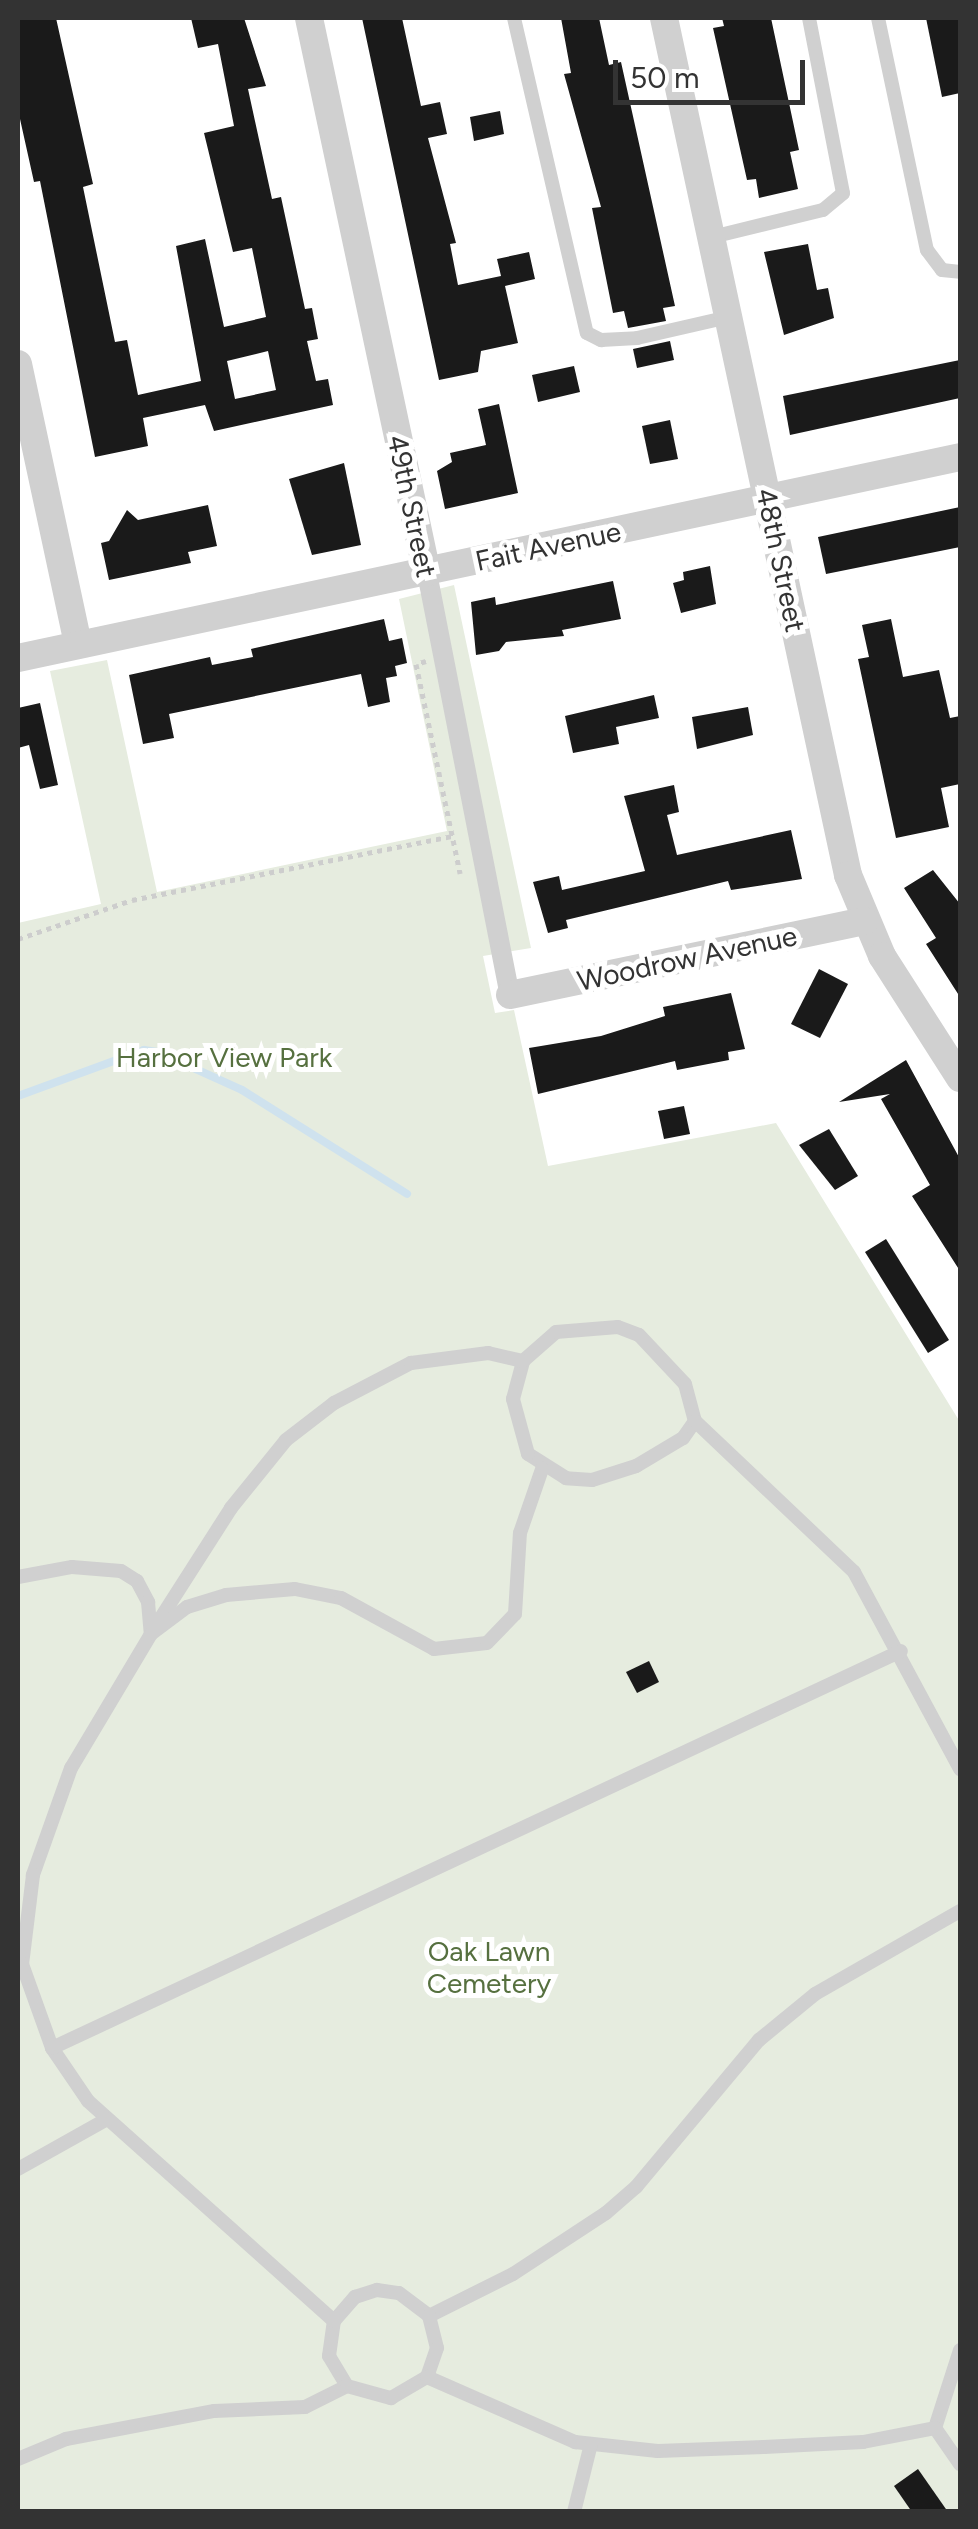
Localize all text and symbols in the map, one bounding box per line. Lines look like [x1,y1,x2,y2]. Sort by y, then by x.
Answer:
scale bar [618,40,810,102]
text: 50 m [630,59,699,96]
street label: 49th Street [381,432,443,580]
street label: 48th Street [749,485,813,635]
street label: Fait Avenue [472,514,624,578]
street label: Woodrow Avenue [574,918,800,998]
park label: Harbor View Park [116,1040,332,1074]
park label: Oak Lawn Cemetery [427,1934,551,2000]

